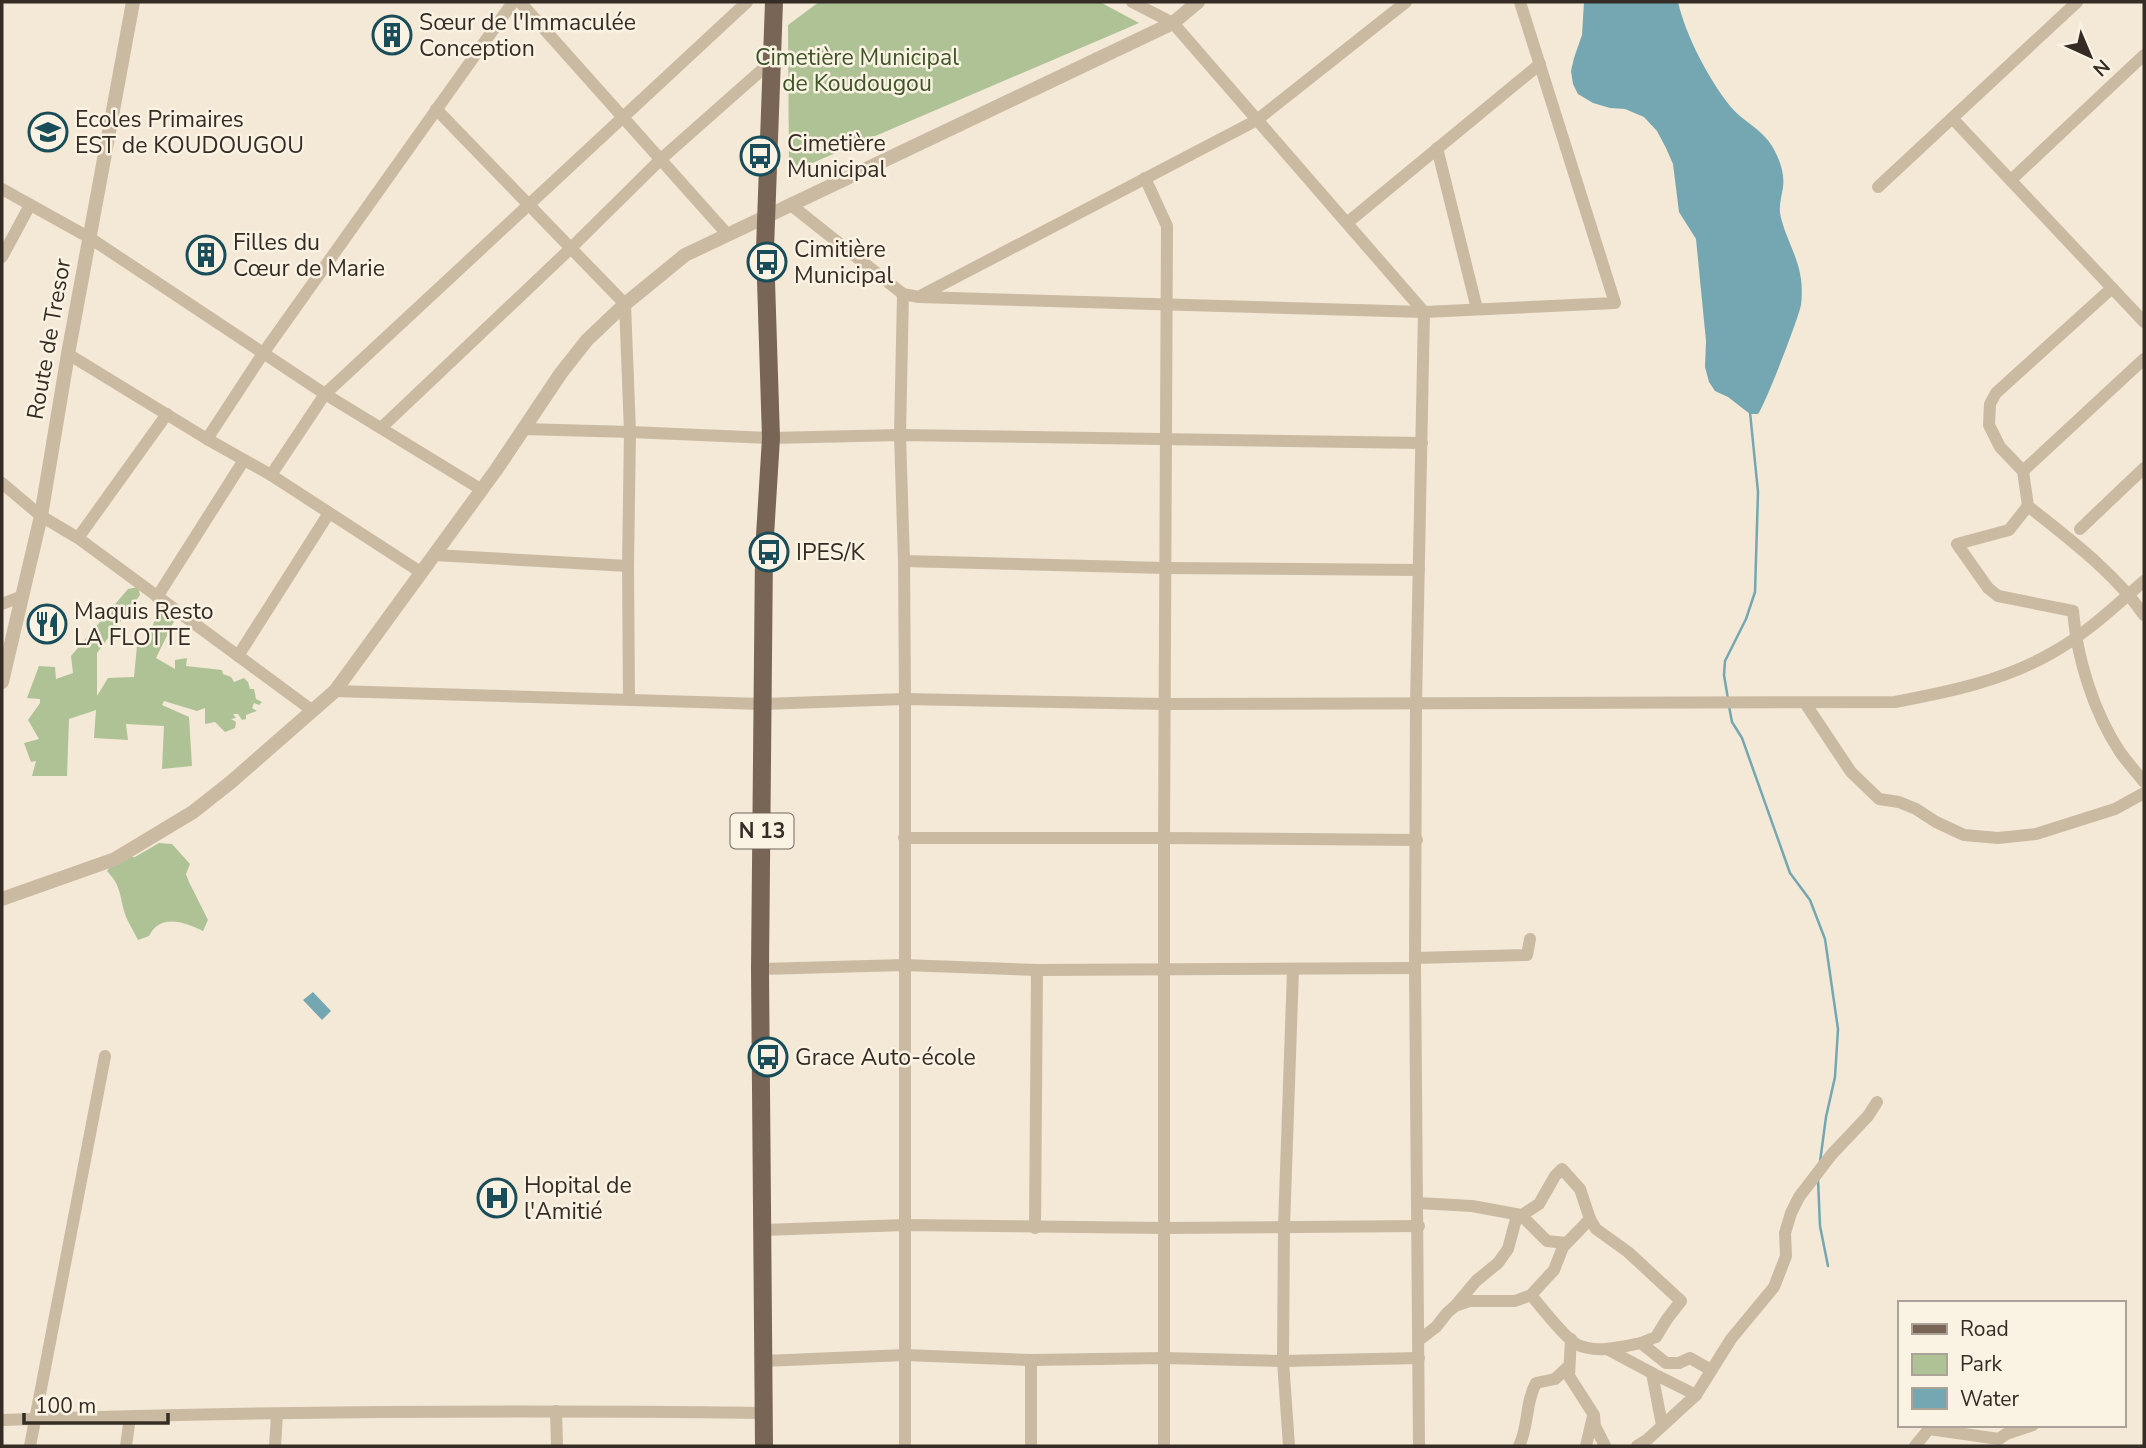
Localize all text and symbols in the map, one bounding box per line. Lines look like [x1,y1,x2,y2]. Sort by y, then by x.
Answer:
place label: Sœur de l'Immaculée Conception [419,7,636,64]
building icon: Sœur de l'Immaculée Conception [371,14,413,56]
north arrow [2055,21,2125,91]
park label: Cimetière Municipal de Koudougou [755,42,959,99]
text: N [2087,53,2115,82]
place label: Ecoles Primaires EST de KOUDOUGOU [75,104,304,161]
school or university icon: Ecoles Primaires EST de KOUDOUGOU [27,111,69,153]
place label: Cimetière Municipal [787,128,887,185]
bus stop icon: Cimetière Municipal [739,135,781,177]
place label: Filles du Cœur de Marie [233,227,385,284]
building icon: Filles du Cœur de Marie [185,234,227,276]
place label: Cimitière Municipal [794,234,894,291]
bus stop icon: Cimitière Municipal [746,241,788,283]
street label: Route de Tresor [20,255,79,422]
bus stop icon: IPES/K [748,531,790,573]
place label: IPES/K [796,537,865,568]
place label: Maquis Resto LA FLOTTE [74,596,214,653]
restaurant icon: Maquis Resto LA FLOTTE [26,603,68,645]
road number: N 13 [730,814,794,848]
bus stop icon: Grace Auto-école [747,1036,789,1078]
place label: Grace Auto-école [795,1042,976,1073]
place label: Hopital de l'Amitié [524,1170,632,1227]
hospital icon: Hopital de l'Amitié [476,1177,518,1219]
legend [1898,1301,2125,1427]
text: Road [1960,1315,2009,1343]
text: Park [1960,1350,2002,1378]
scale bar [24,1382,168,1426]
text: Water [1960,1385,2019,1413]
text: 100 m [35,1392,96,1420]

